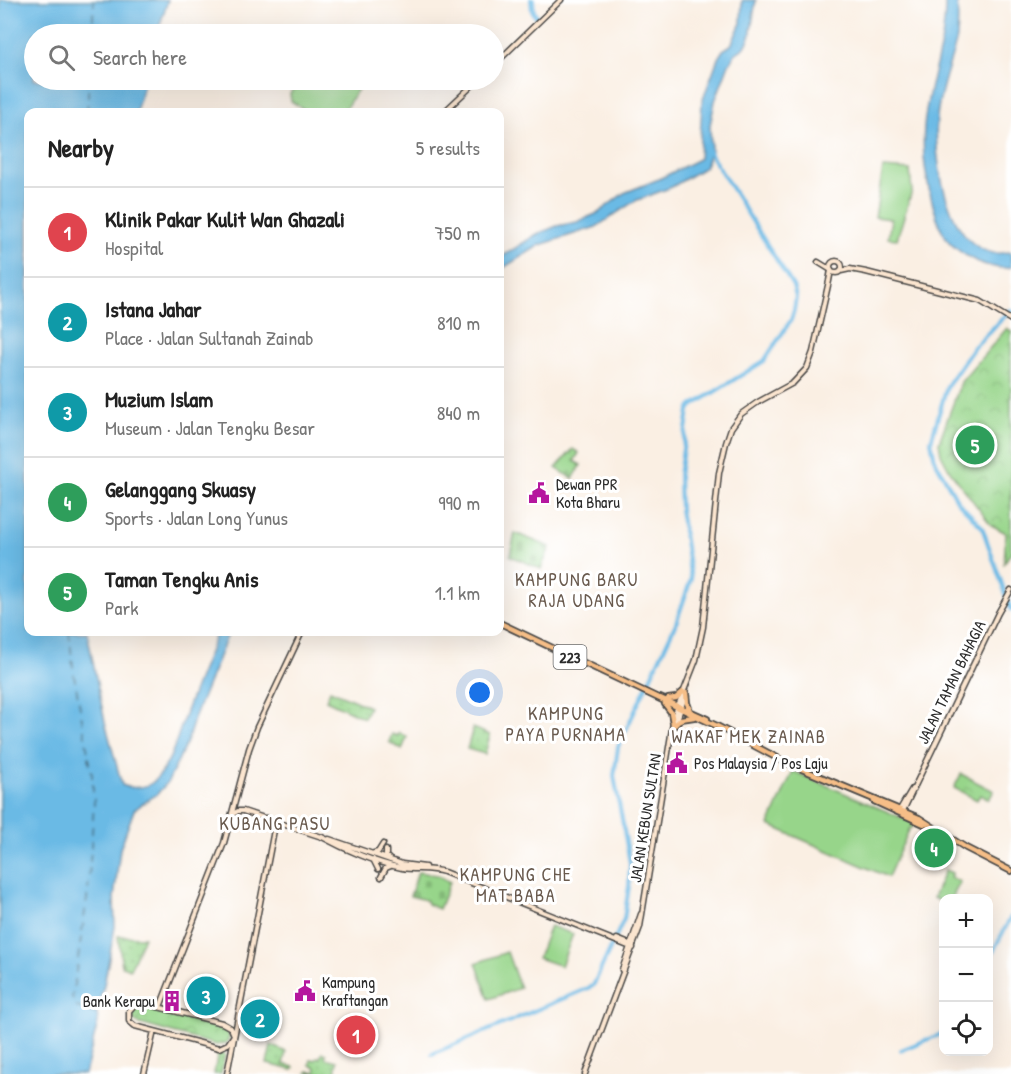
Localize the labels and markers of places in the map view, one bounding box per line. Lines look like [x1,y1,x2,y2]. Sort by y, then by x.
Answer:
pin: 5 [956,422,994,468]
place label: Dewan PPR Kota Bharu [556,473,621,513]
public building icon: Dewan PPR Kota Bharu [527,481,551,505]
public building icon: Pos Malaysia / Pos Laju [665,751,689,775]
place label: Pos Malaysia / Pos Laju [694,752,828,774]
pin: 4 [914,826,954,870]
place label: Kampung Kraftangan [322,971,388,1011]
pin: 3 [186,974,226,1018]
public building icon: Kampung Kraftangan [293,979,317,1003]
building icon: Bank Kerapu [160,989,184,1013]
place label: Bank Kerapu [83,990,156,1012]
pin: 2 [240,996,280,1042]
pin: 1 [336,1012,376,1058]

